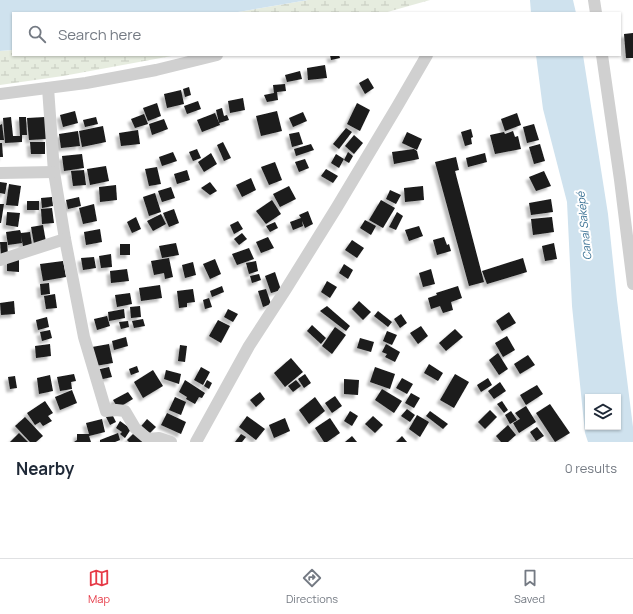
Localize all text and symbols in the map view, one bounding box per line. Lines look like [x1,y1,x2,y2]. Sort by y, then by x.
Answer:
search box [12,12,621,56]
icon: search [26,23,48,45]
text: Search here [58,24,141,45]
water label: Canal Saképé [572,191,595,261]
map controls [585,394,621,430]
button: layers [585,394,621,430]
text: Nearby [16,457,74,480]
text: 0 results [565,459,617,477]
tab: Map [88,567,110,606]
tab: Directions [286,567,338,606]
tab: Saved [514,567,545,606]

